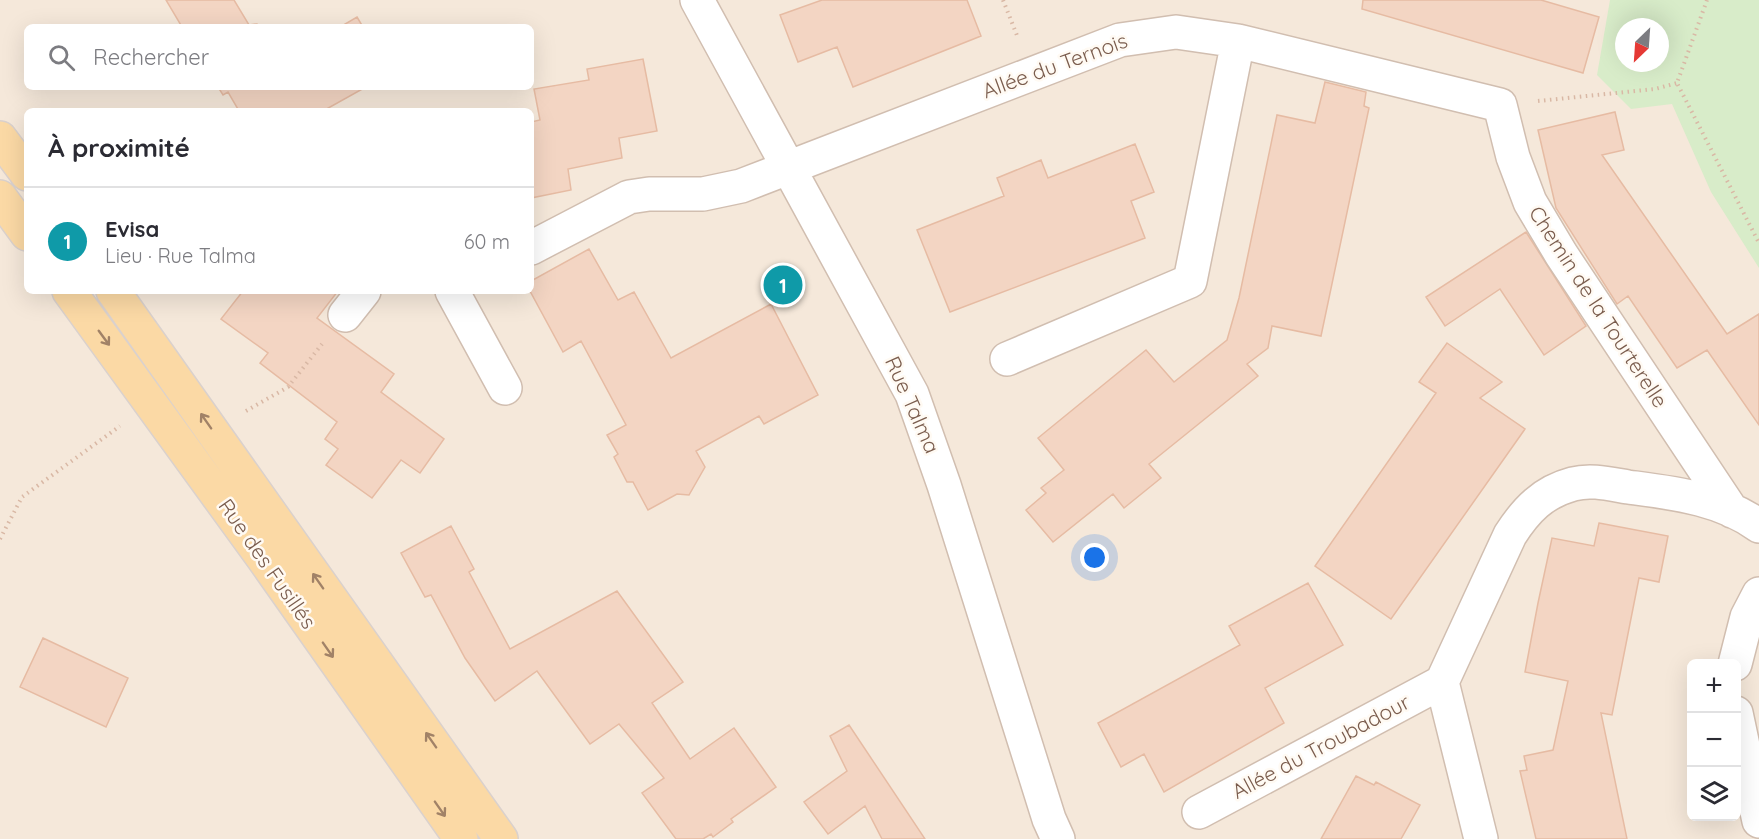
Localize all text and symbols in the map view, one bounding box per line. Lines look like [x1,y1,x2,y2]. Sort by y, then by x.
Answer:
north arrow [1615,18,1669,72]
search box [24,24,534,90]
street label: Allée du Ternois [979,27,1131,103]
icon: search [45,41,78,74]
text: Rechercher [93,43,209,71]
text: À proximité [48,131,190,164]
street label: Chemin de la Tourterelle [1524,201,1674,412]
text: Evisa [105,215,159,243]
text: 1 [64,229,71,254]
text: 60 m [464,229,510,254]
text: Lieu · Rue Talma [105,243,256,268]
pin: 1 [764,262,802,308]
one-way arrow [97,330,110,346]
street label: Rue Talma [880,352,946,457]
one-way arrow [200,414,213,430]
street label: Rue des Fusillés [213,493,322,633]
your location [1080,543,1109,572]
one-way arrow [312,573,324,590]
one-way arrow [322,641,334,658]
map controls [1687,659,1741,821]
button: + [1687,659,1741,713]
street label: Allée du Troubadour [1227,688,1414,804]
button: − [1687,713,1741,767]
one-way arrow [425,732,437,749]
button: layers [1687,767,1741,821]
one-way arrow [434,801,446,817]

